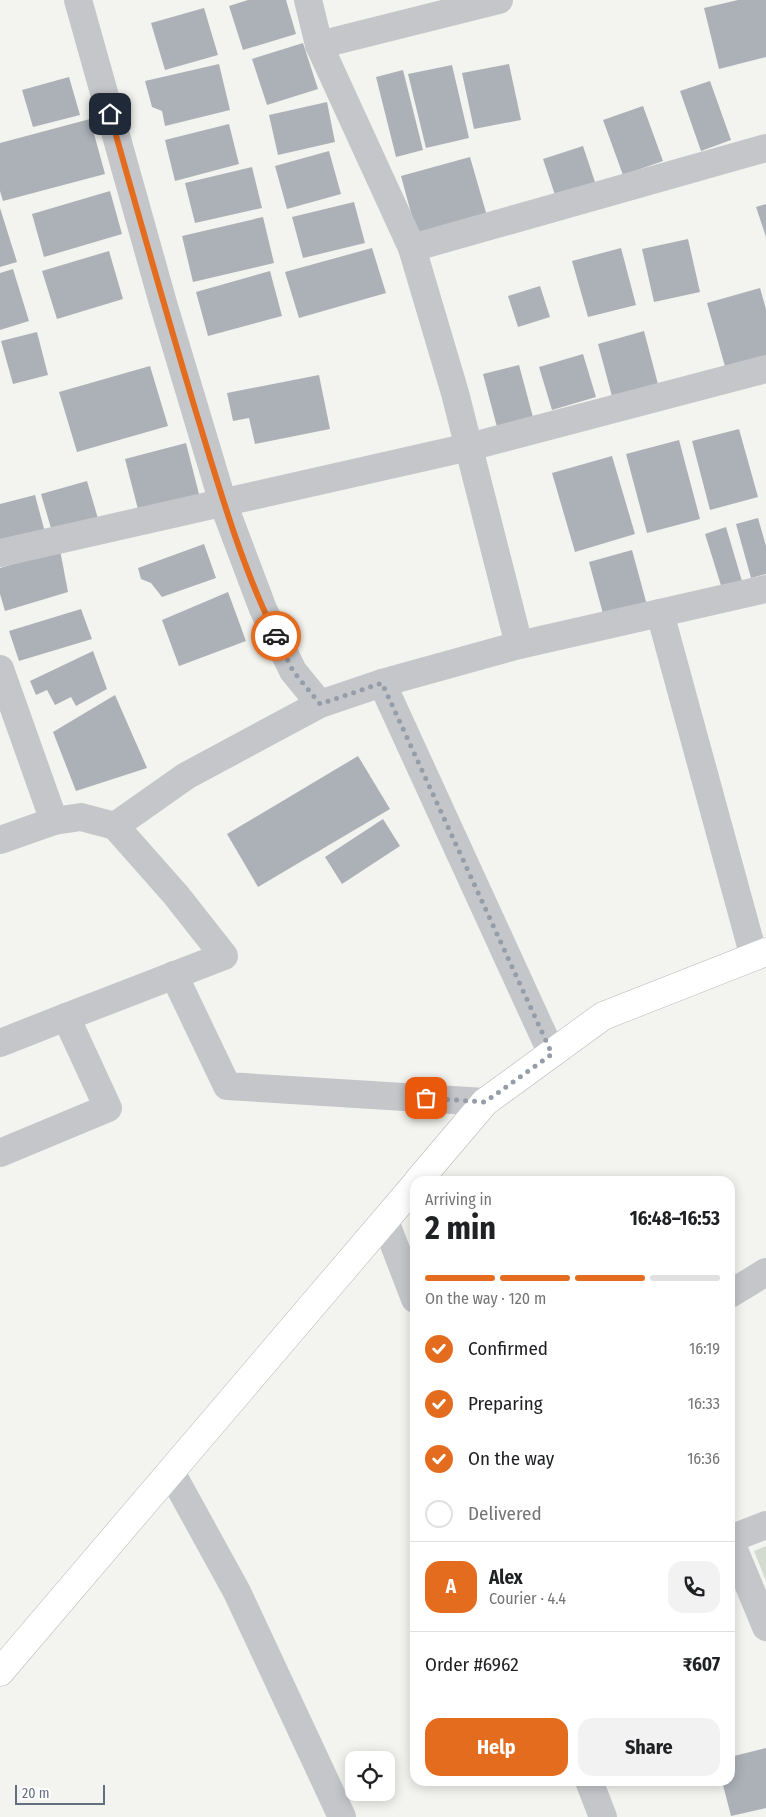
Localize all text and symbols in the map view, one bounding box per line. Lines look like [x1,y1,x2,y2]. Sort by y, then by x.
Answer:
pin [89,93,131,135]
icon: home [96,100,124,128]
courier [251,611,301,661]
icon: car [262,622,290,650]
pin [405,1077,447,1119]
icon: bag [412,1084,440,1112]
text: Arriving in [425,1190,492,1209]
text: 16:48–16:53 [630,1207,720,1230]
text: 2 min [425,1209,496,1247]
text: On the way · 120 m [425,1289,546,1308]
icon: check [425,1335,453,1363]
text: Confirmed [468,1337,548,1360]
text: 16:19 [689,1339,720,1358]
icon: check [425,1390,453,1418]
text: Preparing [468,1392,543,1415]
text: 16:33 [688,1394,720,1413]
icon: check [425,1445,453,1473]
text: On the way [468,1447,554,1470]
text: 16:36 [687,1449,720,1468]
text: Delivered [468,1502,542,1525]
button: phone [668,1561,720,1613]
text: Alex [489,1566,523,1589]
text: A [446,1575,456,1598]
text: Courier · 4.4 [489,1589,566,1608]
text: Order #6962 [425,1653,519,1676]
text: ₹607 [683,1653,720,1676]
button: Help [425,1718,568,1776]
button: Share [578,1718,720,1776]
map controls [345,1751,395,1801]
button: locate [345,1751,395,1801]
scale bar [15,1782,105,1805]
text: 20 m [22,1785,50,1802]

